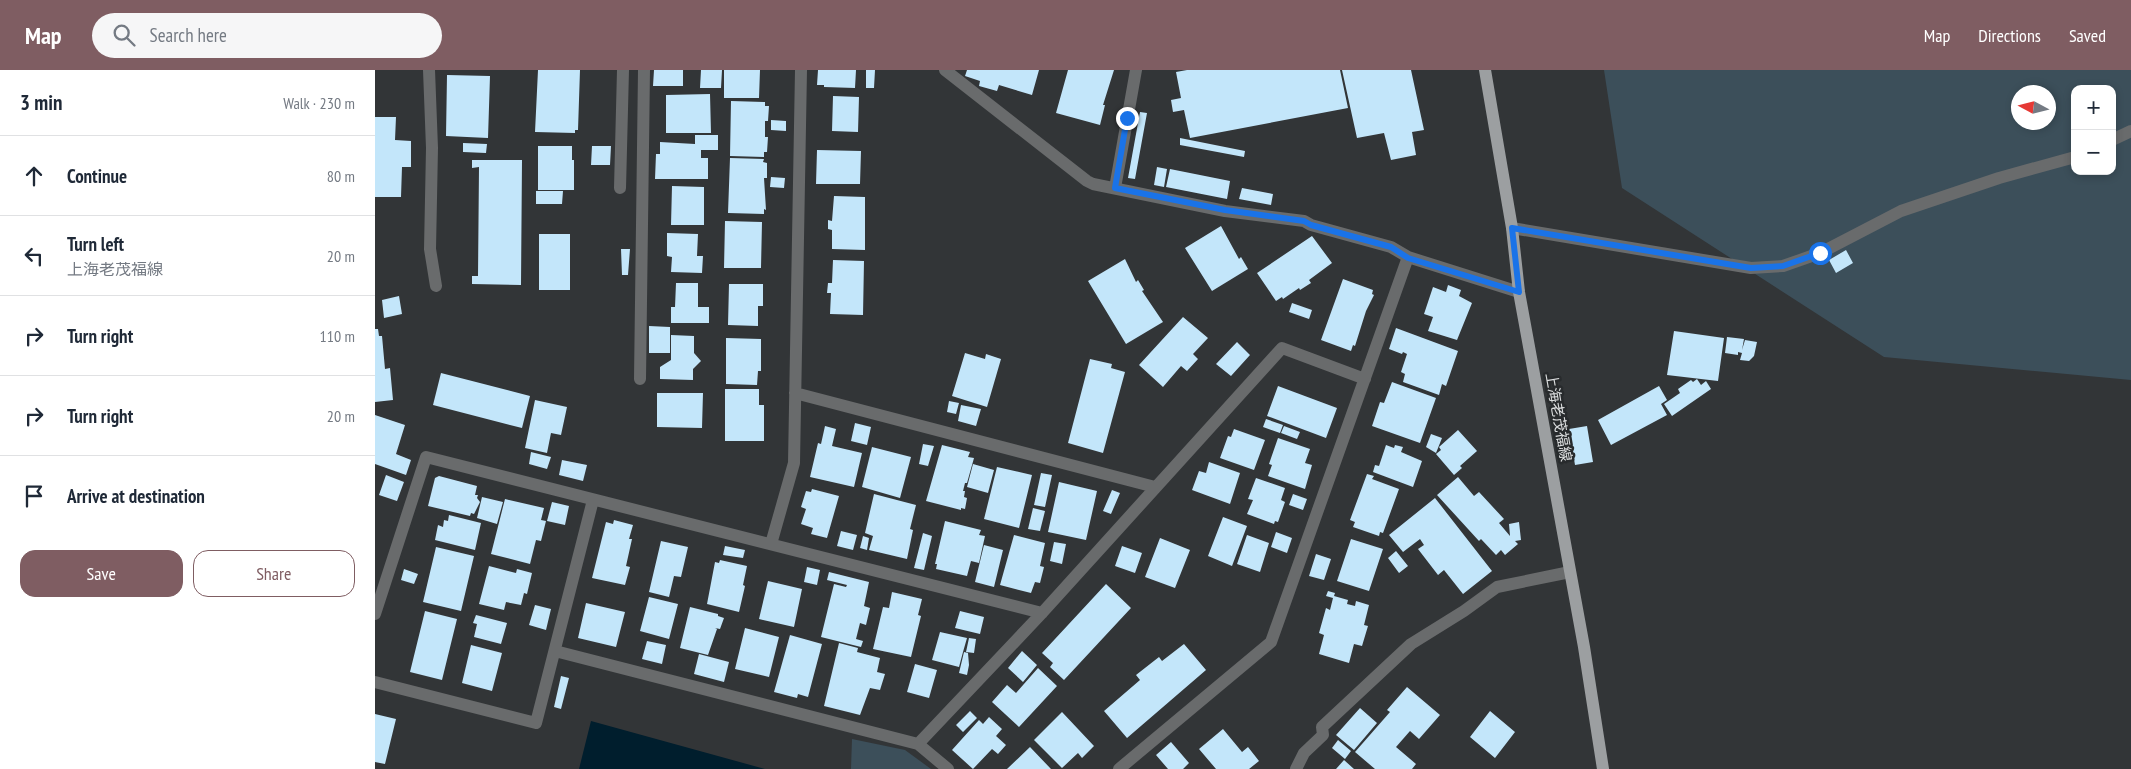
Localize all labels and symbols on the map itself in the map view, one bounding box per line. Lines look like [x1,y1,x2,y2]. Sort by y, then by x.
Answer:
north arrow [2011,85,2056,130]
route end [1116,107,1139,130]
route start [1809,242,1832,265]
street label: 上海老茂福線 [1542,371,1576,463]

